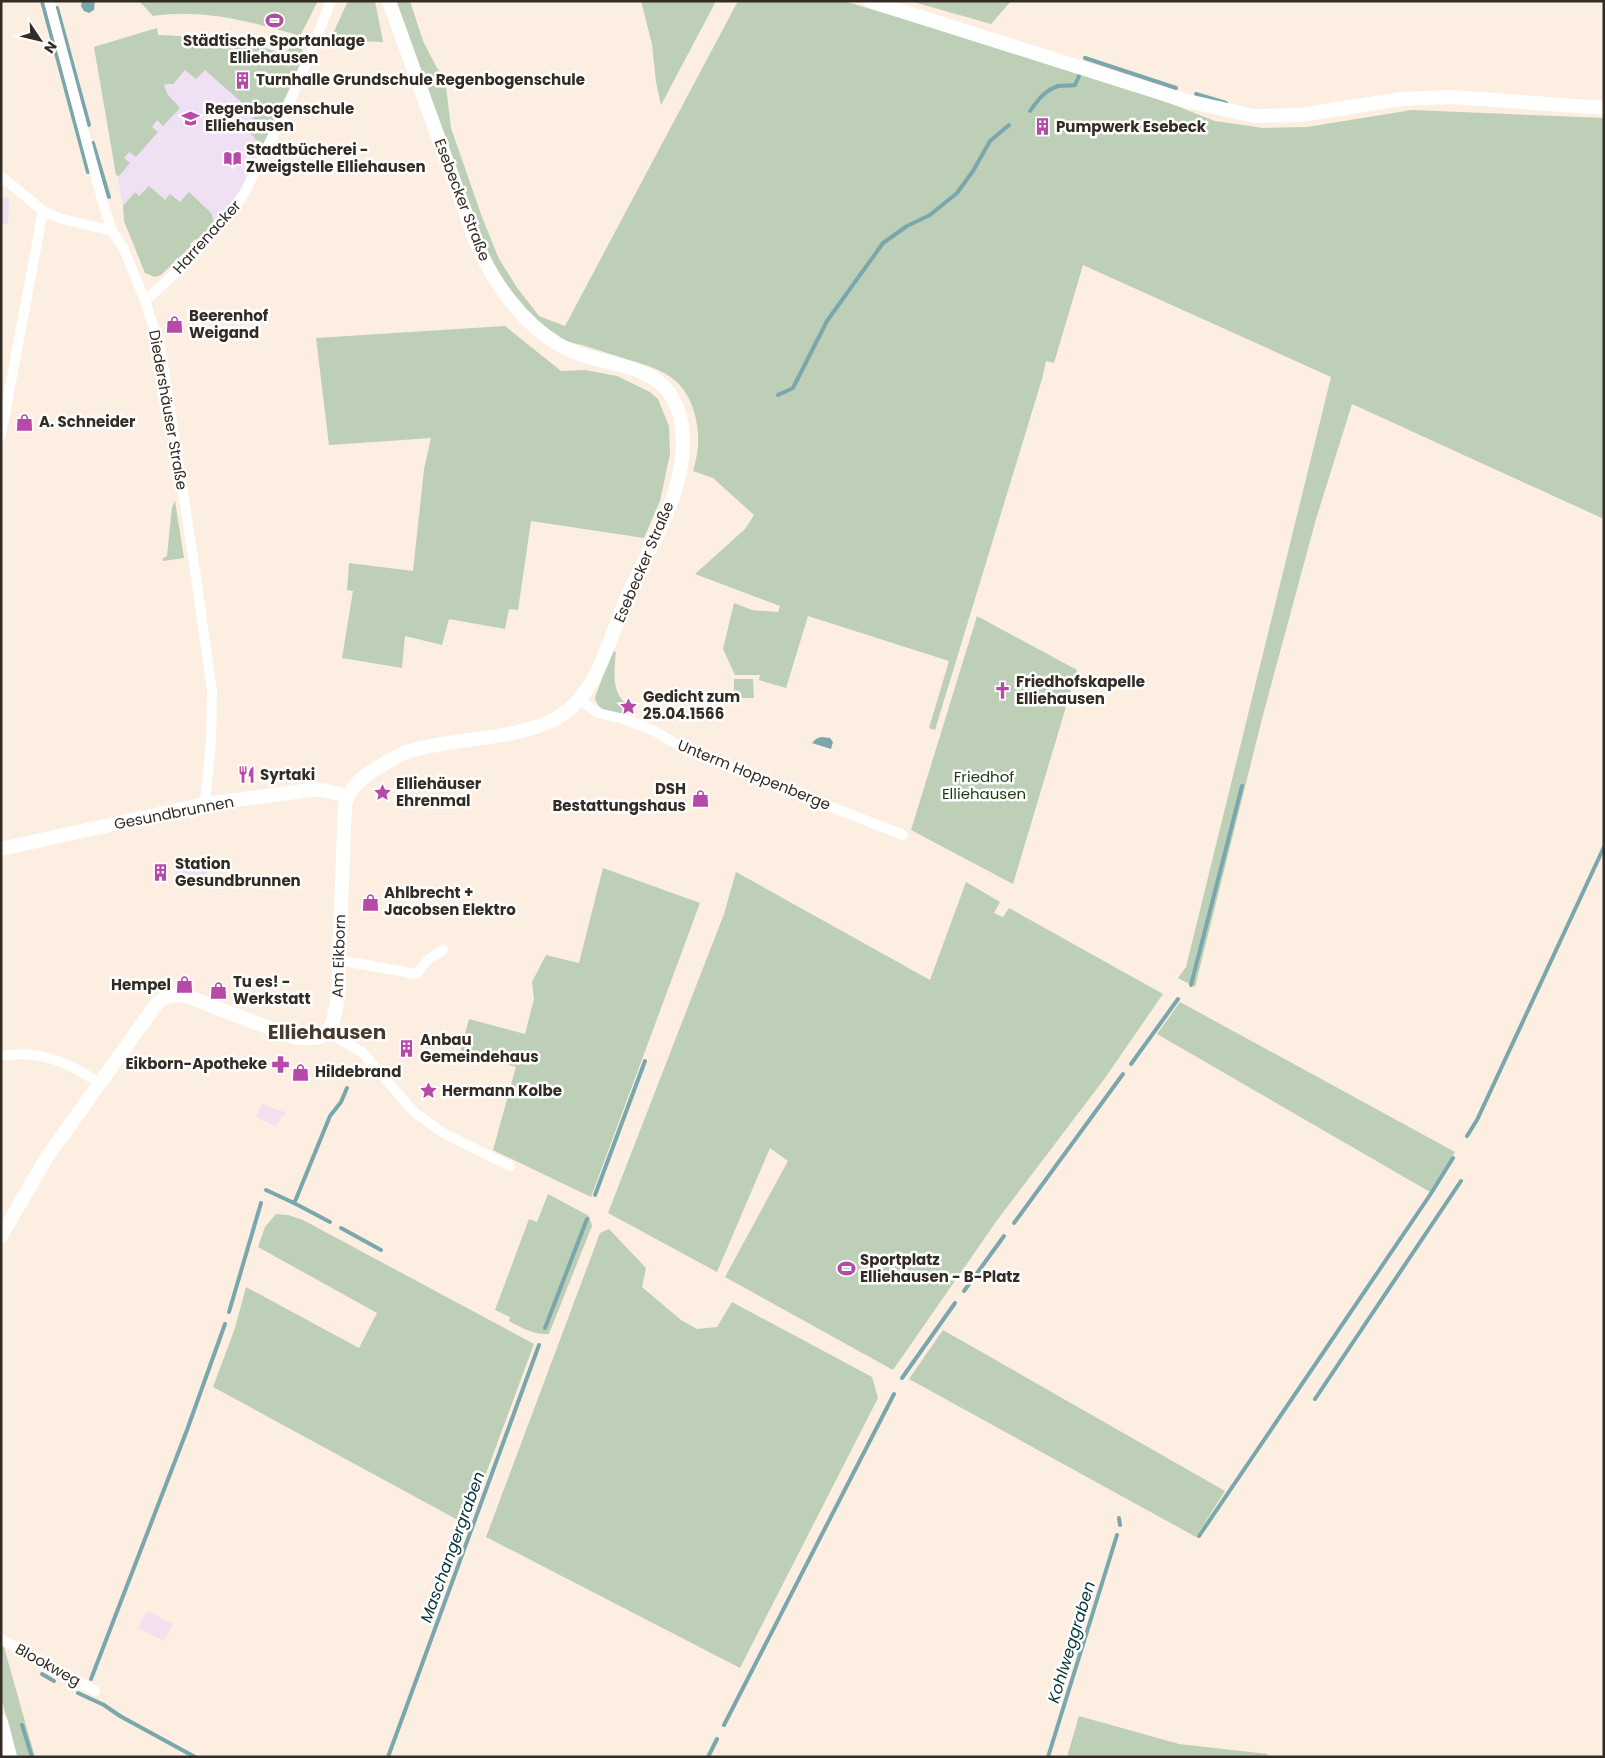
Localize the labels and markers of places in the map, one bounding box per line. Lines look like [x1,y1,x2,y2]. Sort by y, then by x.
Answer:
sports icon: Städtische Sportanlage Elliehausen [264,10,284,30]
place label: Städtische Sportanlage Elliehausen [183,30,365,68]
place label: Turnhalle Grundschule Regenbogenschule [256,69,585,90]
building icon: Turnhalle Grundschule Regenbogenschule [232,70,252,90]
place label: Regenbogenschule Elliehausen [205,98,354,136]
school or university icon: Regenbogenschule Elliehausen [181,108,201,128]
place label: Pumpwerk Esebeck [1056,116,1207,137]
building icon: Pumpwerk Esebeck [1032,117,1052,137]
place label: Stadtbücherei - Zweigstelle Elliehausen [246,139,426,177]
library icon: Stadtbücherei - Zweigstelle Elliehausen [222,149,242,169]
place label: Beerenhof Weigand [189,305,269,343]
shop icon: Beerenhof Weigand [165,315,185,335]
place label: A. Schneider [39,411,136,432]
shop icon: A. Schneider [15,412,35,432]
place label: Friedhofskapelle Elliehausen [1016,671,1145,709]
church icon: Friedhofskapelle Elliehausen [992,681,1012,701]
place label: Gedicht zum 25.04.1566 [643,686,740,724]
place icon: Gedicht zum 25.04.1566 [619,696,639,716]
place label: Syrtaki [260,764,315,785]
restaurant icon: Syrtaki [236,765,256,785]
place label: Elliehäuser Ehrenmal [396,773,482,811]
place label: DSH Bestattungshaus [552,778,686,816]
place icon: Elliehäuser Ehrenmal [372,783,392,803]
shop icon: DSH Bestattungshaus [690,788,710,808]
place label: Station Gesundbrunnen [175,853,301,891]
building icon: Station Gesundbrunnen [151,863,171,883]
place label: Ahlbrecht + Jacobsen Elektro [384,882,516,920]
shop icon: Ahlbrecht + Jacobsen Elektro [360,892,380,912]
place label: Tu es! - Werkstatt [233,971,311,1009]
place label: Hempel [111,974,171,995]
shop icon: Hempel [175,975,195,995]
shop icon: Tu es! - Werkstatt [209,981,229,1001]
place label: Anbau Gemeindehaus [420,1029,539,1067]
building icon: Anbau Gemeindehaus [396,1039,416,1059]
place label: Eikborn-Apotheke [125,1053,267,1074]
pharmacy icon: Eikborn-Apotheke [271,1054,291,1074]
place label: Hildebrand [315,1061,401,1082]
shop icon: Hildebrand [291,1062,311,1082]
place label: Hermann Kolbe [442,1080,562,1101]
place icon: Hermann Kolbe [418,1081,438,1101]
place label: Sportplatz Elliehausen - B-Platz [860,1249,1020,1287]
sports icon: Sportplatz Elliehausen - B-Platz [836,1259,856,1279]

